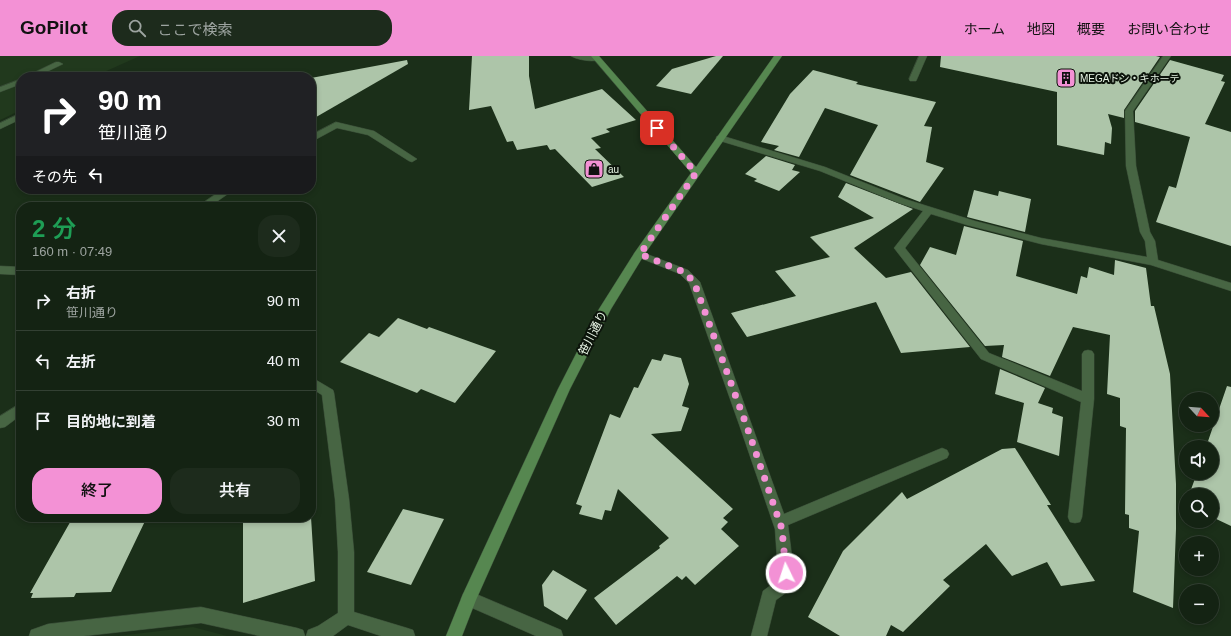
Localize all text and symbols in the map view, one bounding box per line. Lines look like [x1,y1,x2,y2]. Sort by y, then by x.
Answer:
search box [112,10,392,46]
text: GoPilot [20,17,88,38]
icon: search [126,17,148,39]
text: ここで検索 [158,21,233,38]
text: ホーム [963,21,1005,37]
text: 地図 [1027,21,1055,37]
text: 概要 [1077,21,1105,37]
text: お問い合わせ [1127,21,1211,37]
building icon: MEGAドン・キホーテ [1055,67,1077,89]
place label: MEGAドン・キホーテ [1080,73,1179,84]
text: 90 m [98,85,162,116]
icon: right [32,88,84,140]
pin [640,111,674,145]
icon: arrive [646,117,668,139]
text: 笹川通り [98,123,170,143]
shop icon: au [583,158,605,180]
icon: left [85,164,107,186]
place label: au [608,164,619,175]
text: その先 [32,168,77,185]
text: 2 分 [32,215,76,242]
button: close [258,215,300,257]
text: 160 m · 07:49 [32,244,112,259]
text: 右折 [66,284,96,301]
icon: right [32,290,54,312]
text: 90 m [267,292,300,309]
text: 笹川通り [66,305,118,320]
street label: 笹川通り [576,308,610,358]
icon: left [32,350,54,372]
text: 40 m [267,352,300,369]
text: 左折 [66,353,96,370]
north arrow [1179,392,1219,432]
map controls [1179,392,1219,624]
icon: arrive [32,410,54,432]
text: 30 m [267,412,300,429]
text: 目的地に到着 [66,413,156,430]
button: sound [1179,440,1219,480]
button: 終了 [32,468,162,514]
button: 共有 [170,468,300,514]
button: search [1179,488,1219,528]
button: + [1179,536,1219,576]
position arrow [765,552,807,594]
button: − [1179,584,1219,624]

